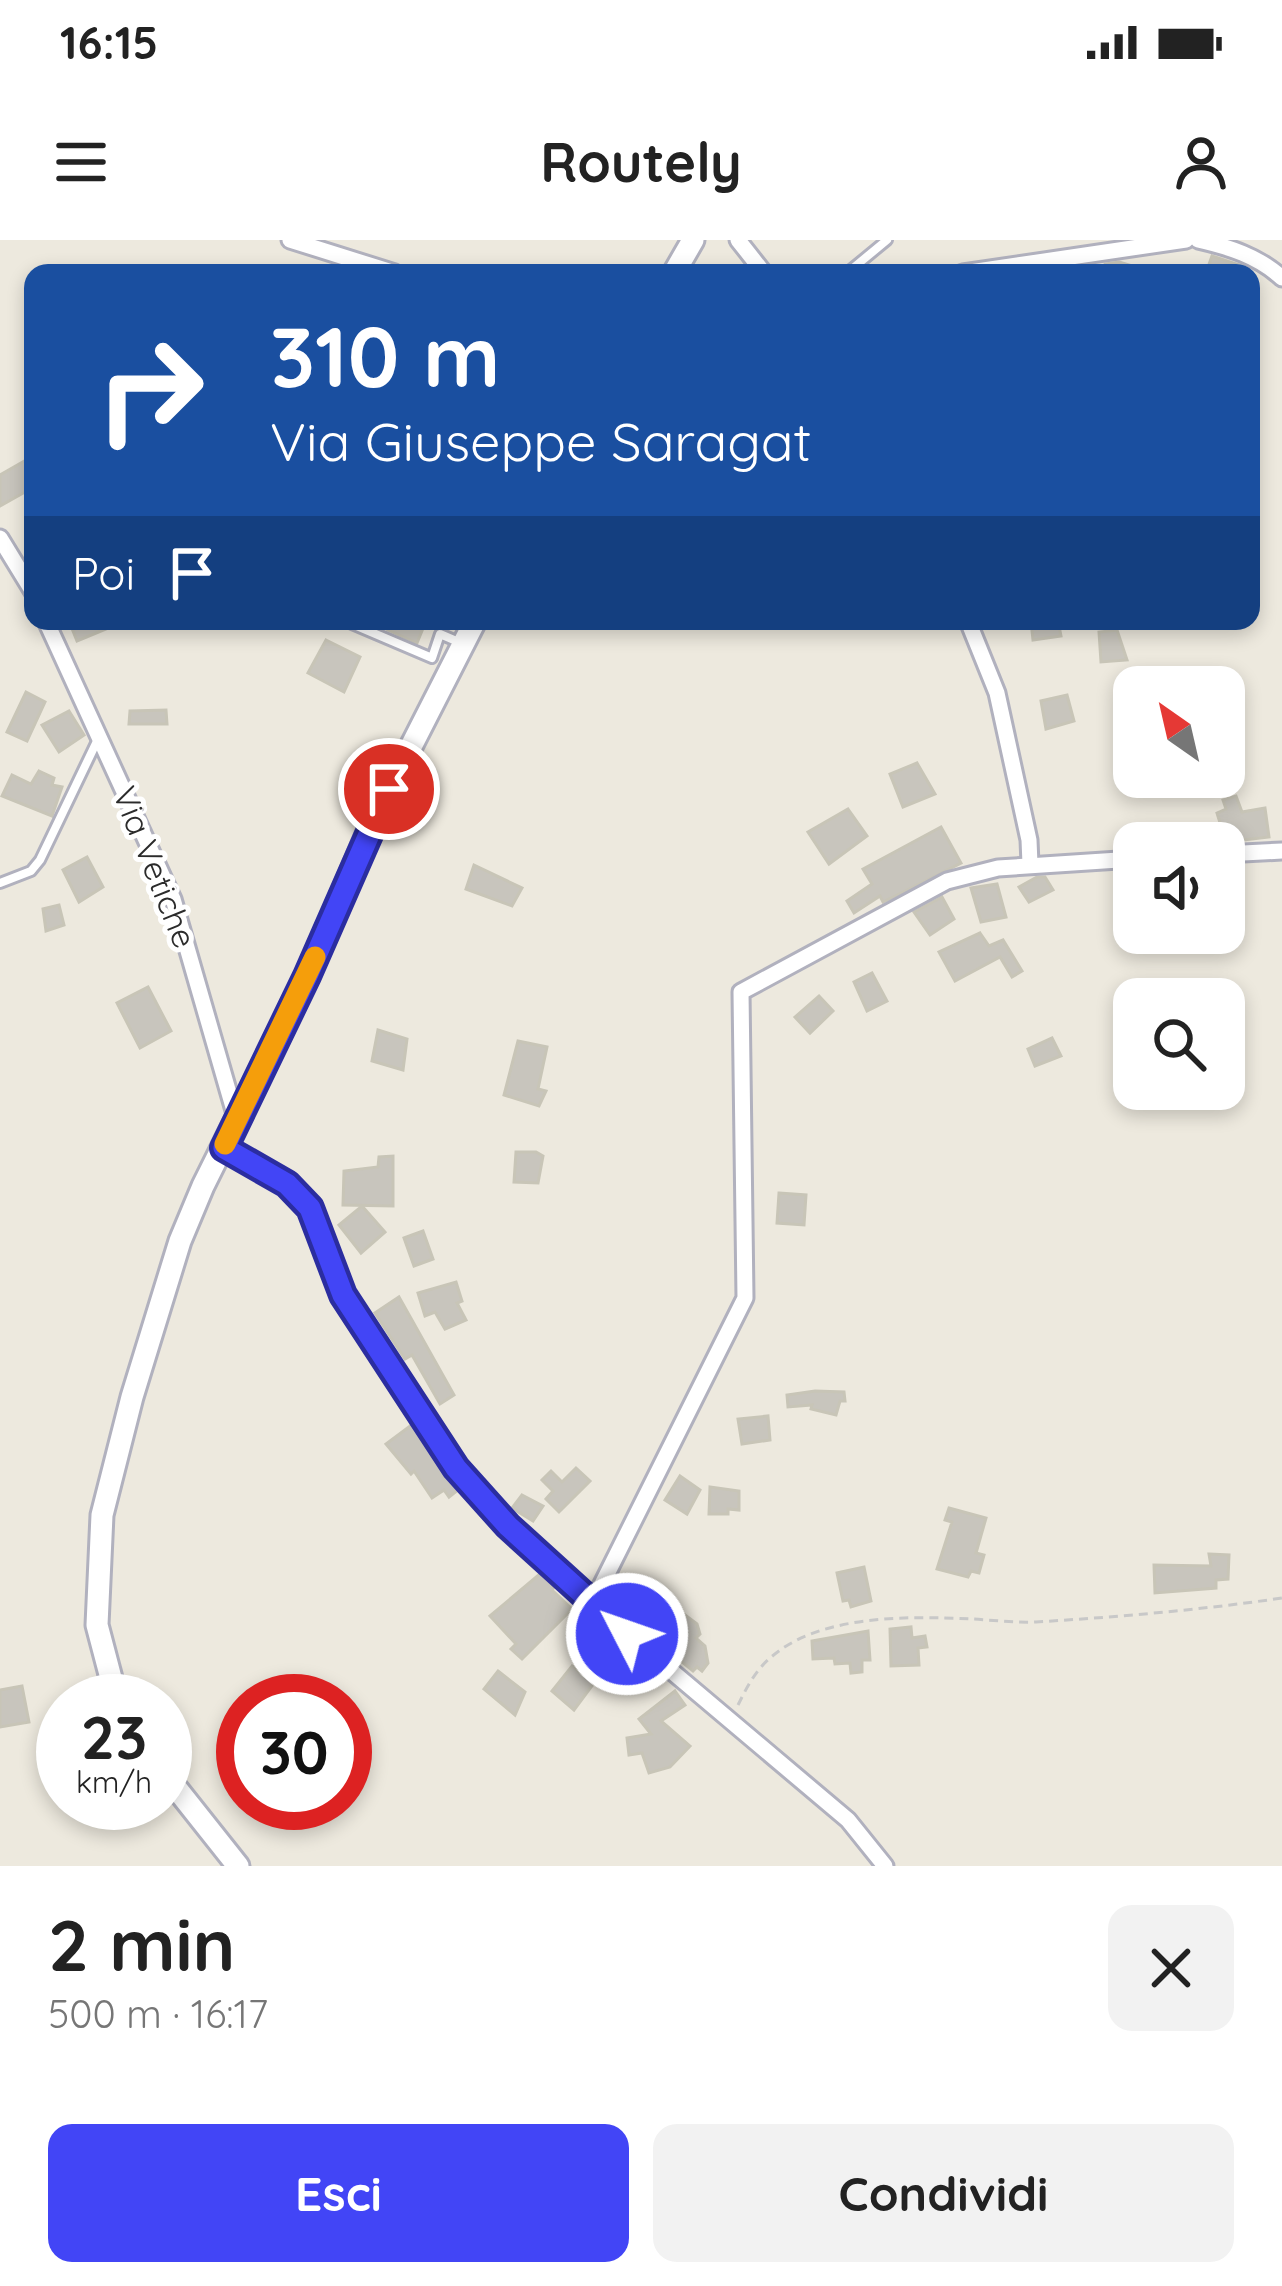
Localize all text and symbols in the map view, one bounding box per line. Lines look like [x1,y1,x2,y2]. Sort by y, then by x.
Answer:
text: 16:15 [60,14,158,70]
text: Routely [540,128,742,196]
icon: menu [48,129,114,195]
icon: person [1168,129,1234,195]
text: 310 m [270,303,500,408]
icon: right [72,312,228,468]
text: Via Giuseppe Saragat [270,407,812,475]
icon: arrive [159,540,225,606]
text: Poi [72,545,135,601]
north arrow [1113,666,1245,798]
map controls [1113,666,1245,1110]
pin [338,738,440,840]
icon: arrive [356,756,422,822]
street label: Via Vetiche [105,780,206,954]
button: sound [1113,822,1245,954]
button: search [1113,978,1245,1110]
position arrow [564,1571,690,1697]
speed limit sign: 30 [216,1674,372,1830]
text: 23 [81,1699,147,1774]
text: km/h [76,1763,152,1801]
text: 2 min [48,1899,235,1989]
button: close [1108,1905,1234,2031]
text: 500 m · 16:17 [48,1989,268,2038]
button: Esci [48,2124,629,2262]
button: Condividi [653,2124,1234,2262]

